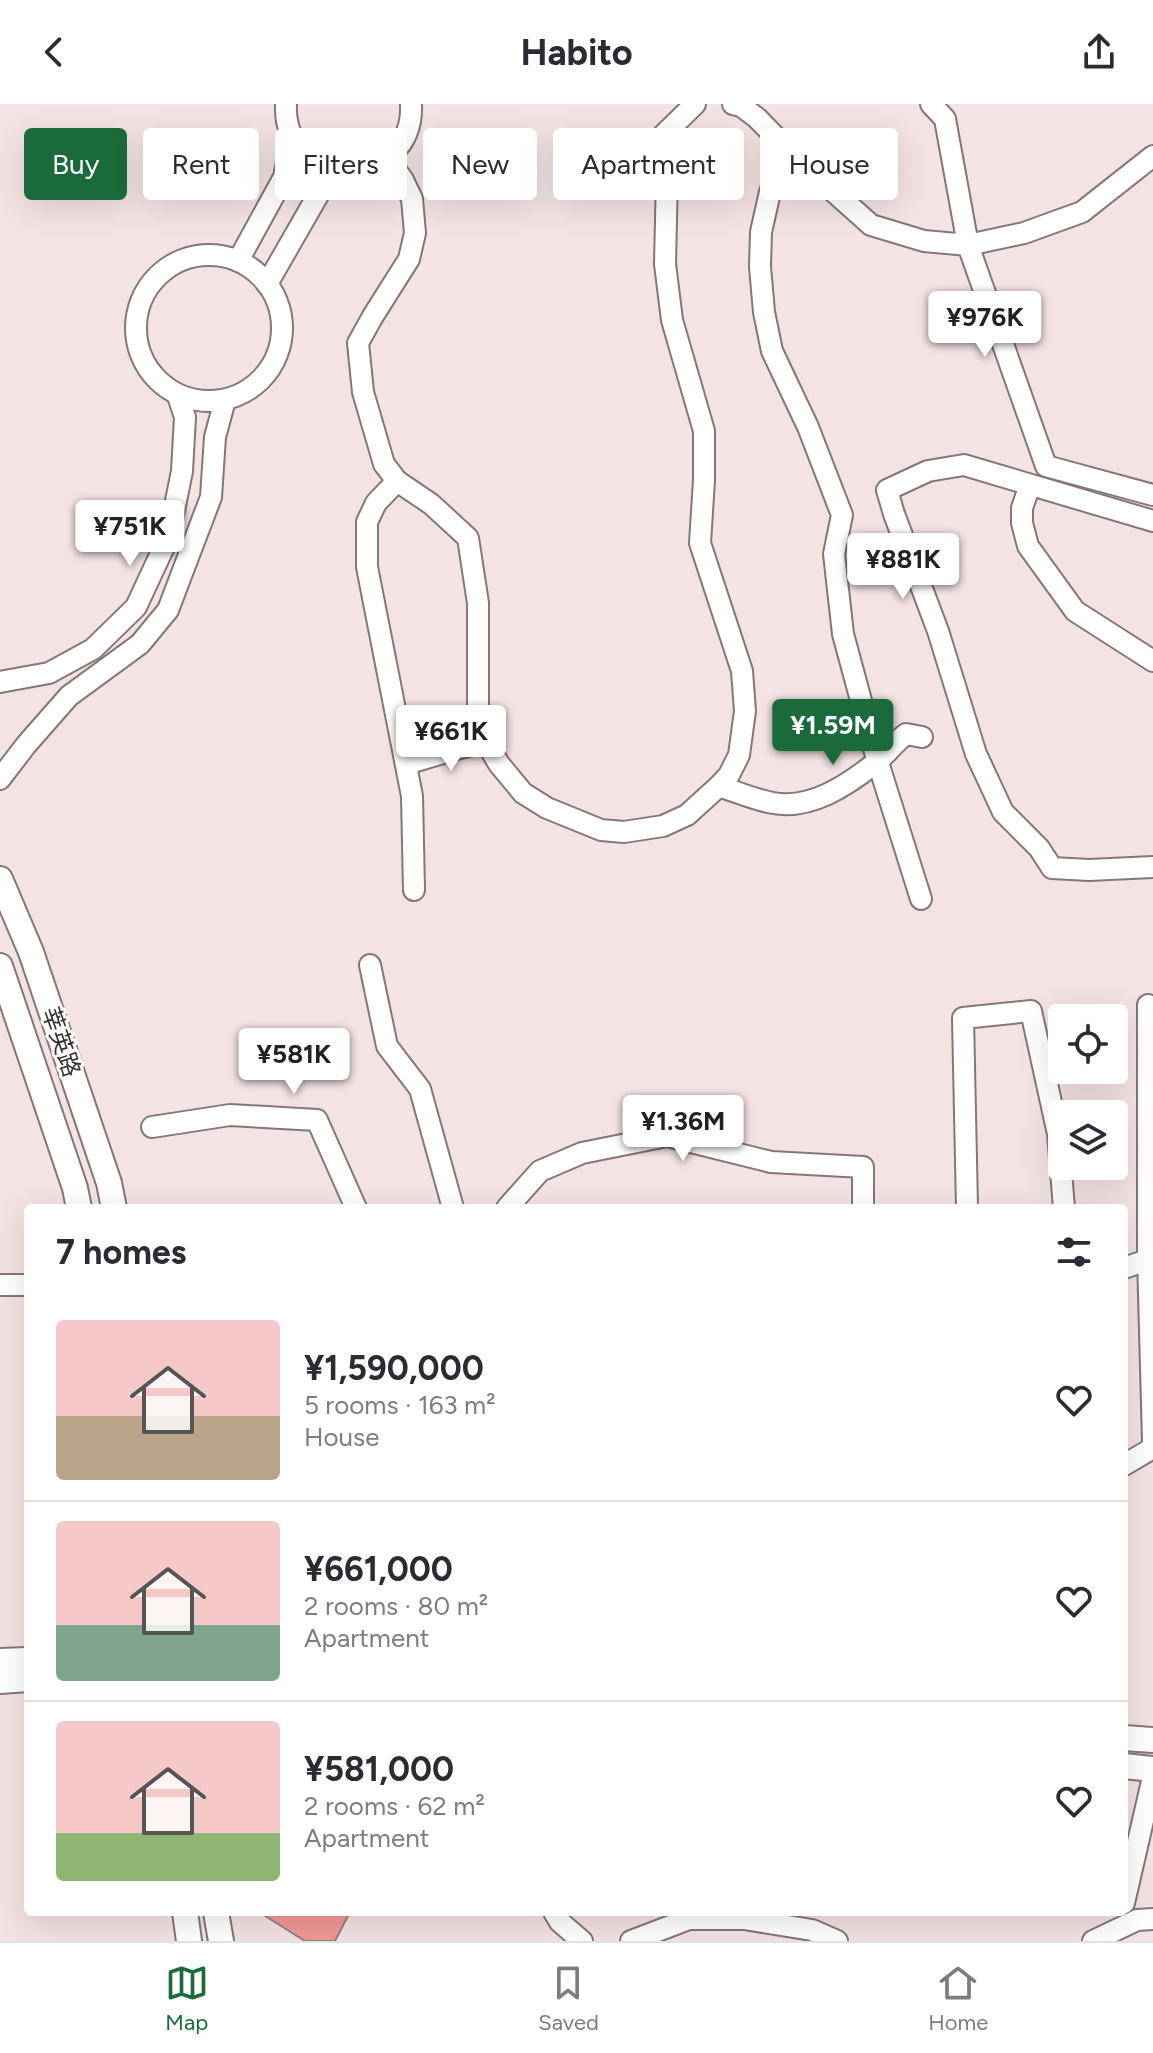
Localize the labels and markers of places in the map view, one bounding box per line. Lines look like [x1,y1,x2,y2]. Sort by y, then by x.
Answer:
pin: ¥976K [929,291,1041,359]
pin: ¥751K [74,500,186,568]
pin: ¥881K [847,533,959,601]
pin: ¥1.59M [768,699,898,767]
pin: ¥661K [395,705,507,773]
pin: ¥581K [238,1028,350,1096]
pin: ¥1.36M [618,1095,748,1163]

